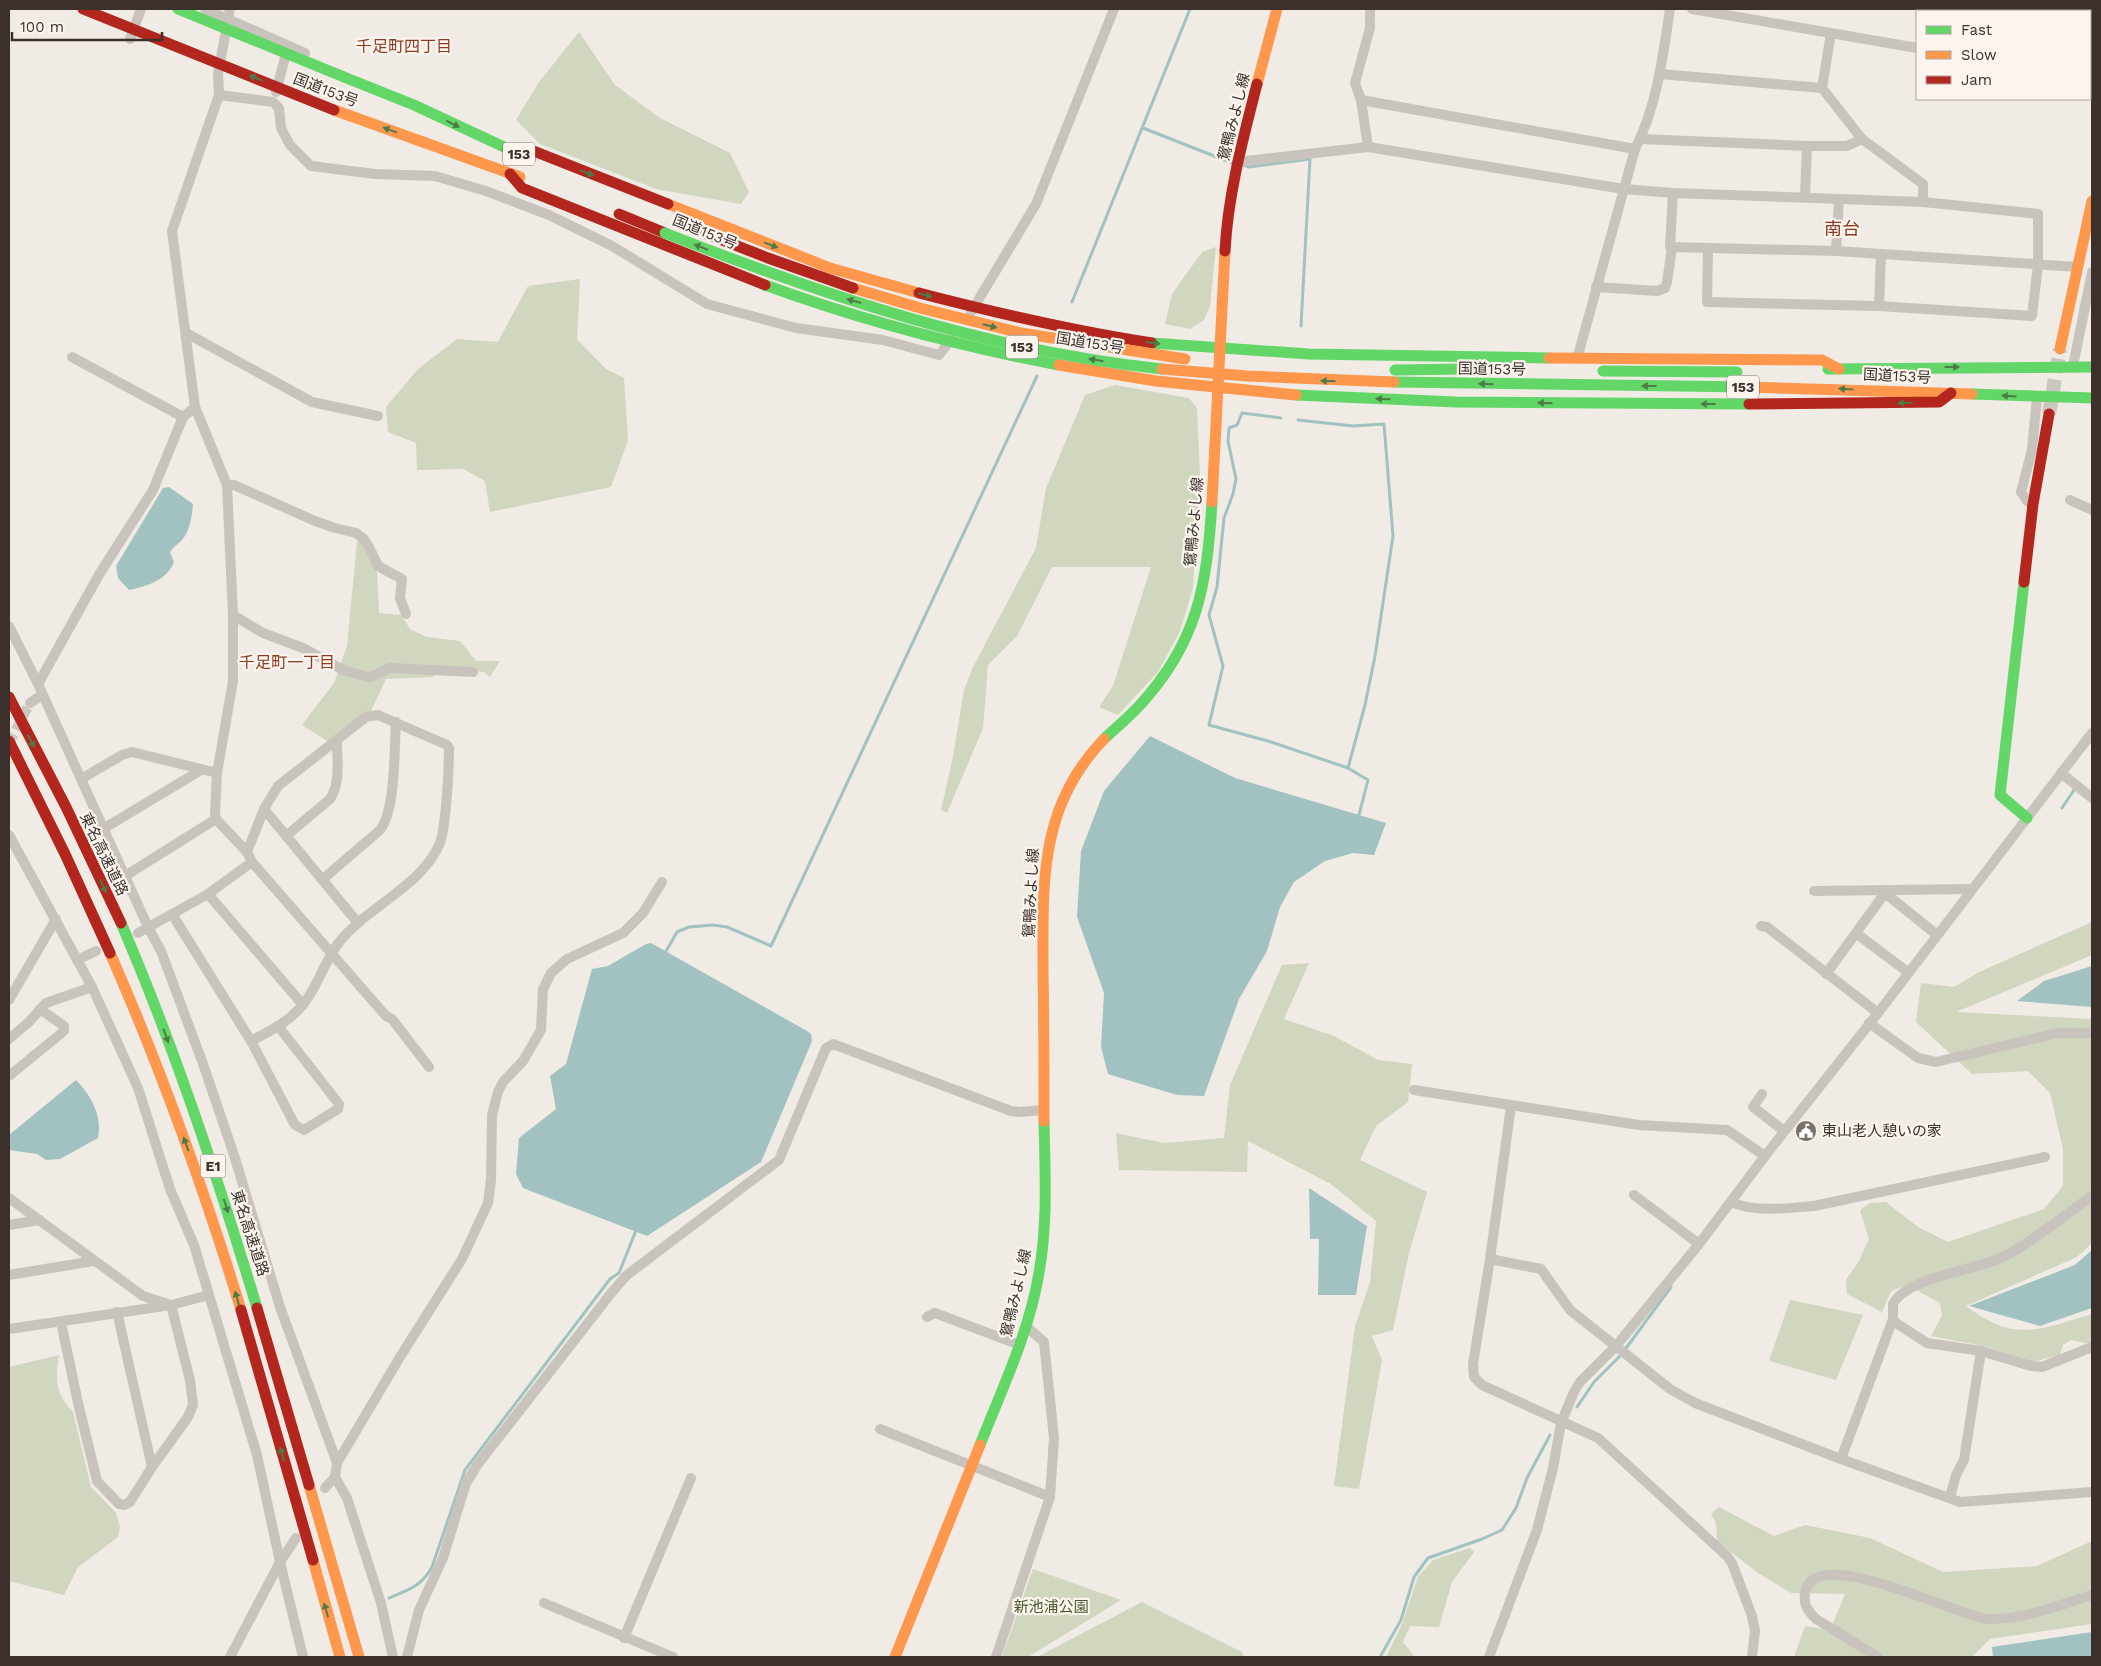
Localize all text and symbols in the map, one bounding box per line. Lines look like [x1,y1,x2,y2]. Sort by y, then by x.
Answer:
scale bar [12,10,162,42]
legend [1916,10,2091,100]
text: 100 m [20,18,64,36]
text: Fast [1961,21,1993,39]
district label: 千足町四丁目 [356,37,452,56]
text: Slow [1961,46,1997,64]
street label: 国道153号 [291,69,361,111]
street label: 鴛鴨みよし線 [1214,71,1254,163]
text: Jam [1961,71,1992,89]
one-way arrow [249,74,264,82]
one-way arrow [446,121,460,129]
one-way arrow [382,126,397,134]
road number: 153 [503,142,535,166]
one-way arrow [580,169,594,177]
street label: 国道153号 [670,211,740,253]
district label: 南台 [1824,218,1860,239]
one-way arrow [764,241,779,249]
one-way arrow [693,243,708,251]
one-way arrow [918,291,933,299]
one-way arrow [846,297,861,305]
one-way arrow [982,322,997,330]
street label: 国道153号 [1055,329,1125,357]
road number: 153 [1006,336,1038,358]
one-way arrow [1145,339,1161,347]
one-way arrow [1088,356,1104,364]
street label: 国道153号 [1458,359,1526,379]
one-way arrow [1944,363,1960,371]
street label: 国道153号 [1862,365,1932,387]
road number: 153 [1727,376,1759,398]
one-way arrow [1320,377,1336,385]
one-way arrow [1478,380,1494,388]
one-way arrow [1640,382,1656,390]
one-way arrow [1838,384,1854,392]
one-way arrow [2000,392,2016,400]
one-way arrow [1374,395,1390,403]
one-way arrow [1537,399,1553,407]
one-way arrow [1897,399,1913,407]
one-way arrow [1699,400,1715,408]
street label: 鴛鴨みよし線 [1181,476,1207,568]
district label: 千足町一丁目 [239,653,335,672]
one-way arrow [27,733,35,748]
street label: 東名高速道路 [76,810,132,898]
street label: 鴛鴨みよし線 [1020,848,1042,938]
one-way arrow [99,879,107,893]
one-way arrow [162,1029,170,1044]
public building icon: 東山老人憩いの家 [1794,1119,1818,1143]
place label: 東山老人憩いの家 [1822,1122,1942,1140]
one-way arrow [182,1136,189,1151]
road number: E1 [200,1154,226,1178]
street label: 東名高速道路 [228,1187,272,1279]
one-way arrow [223,1198,230,1213]
street label: 鴛鴨みよし線 [997,1247,1035,1339]
one-way arrow [232,1290,240,1305]
one-way arrow [278,1446,286,1461]
park label: 新池浦公園 [1013,1598,1089,1616]
one-way arrow [322,1603,330,1618]

